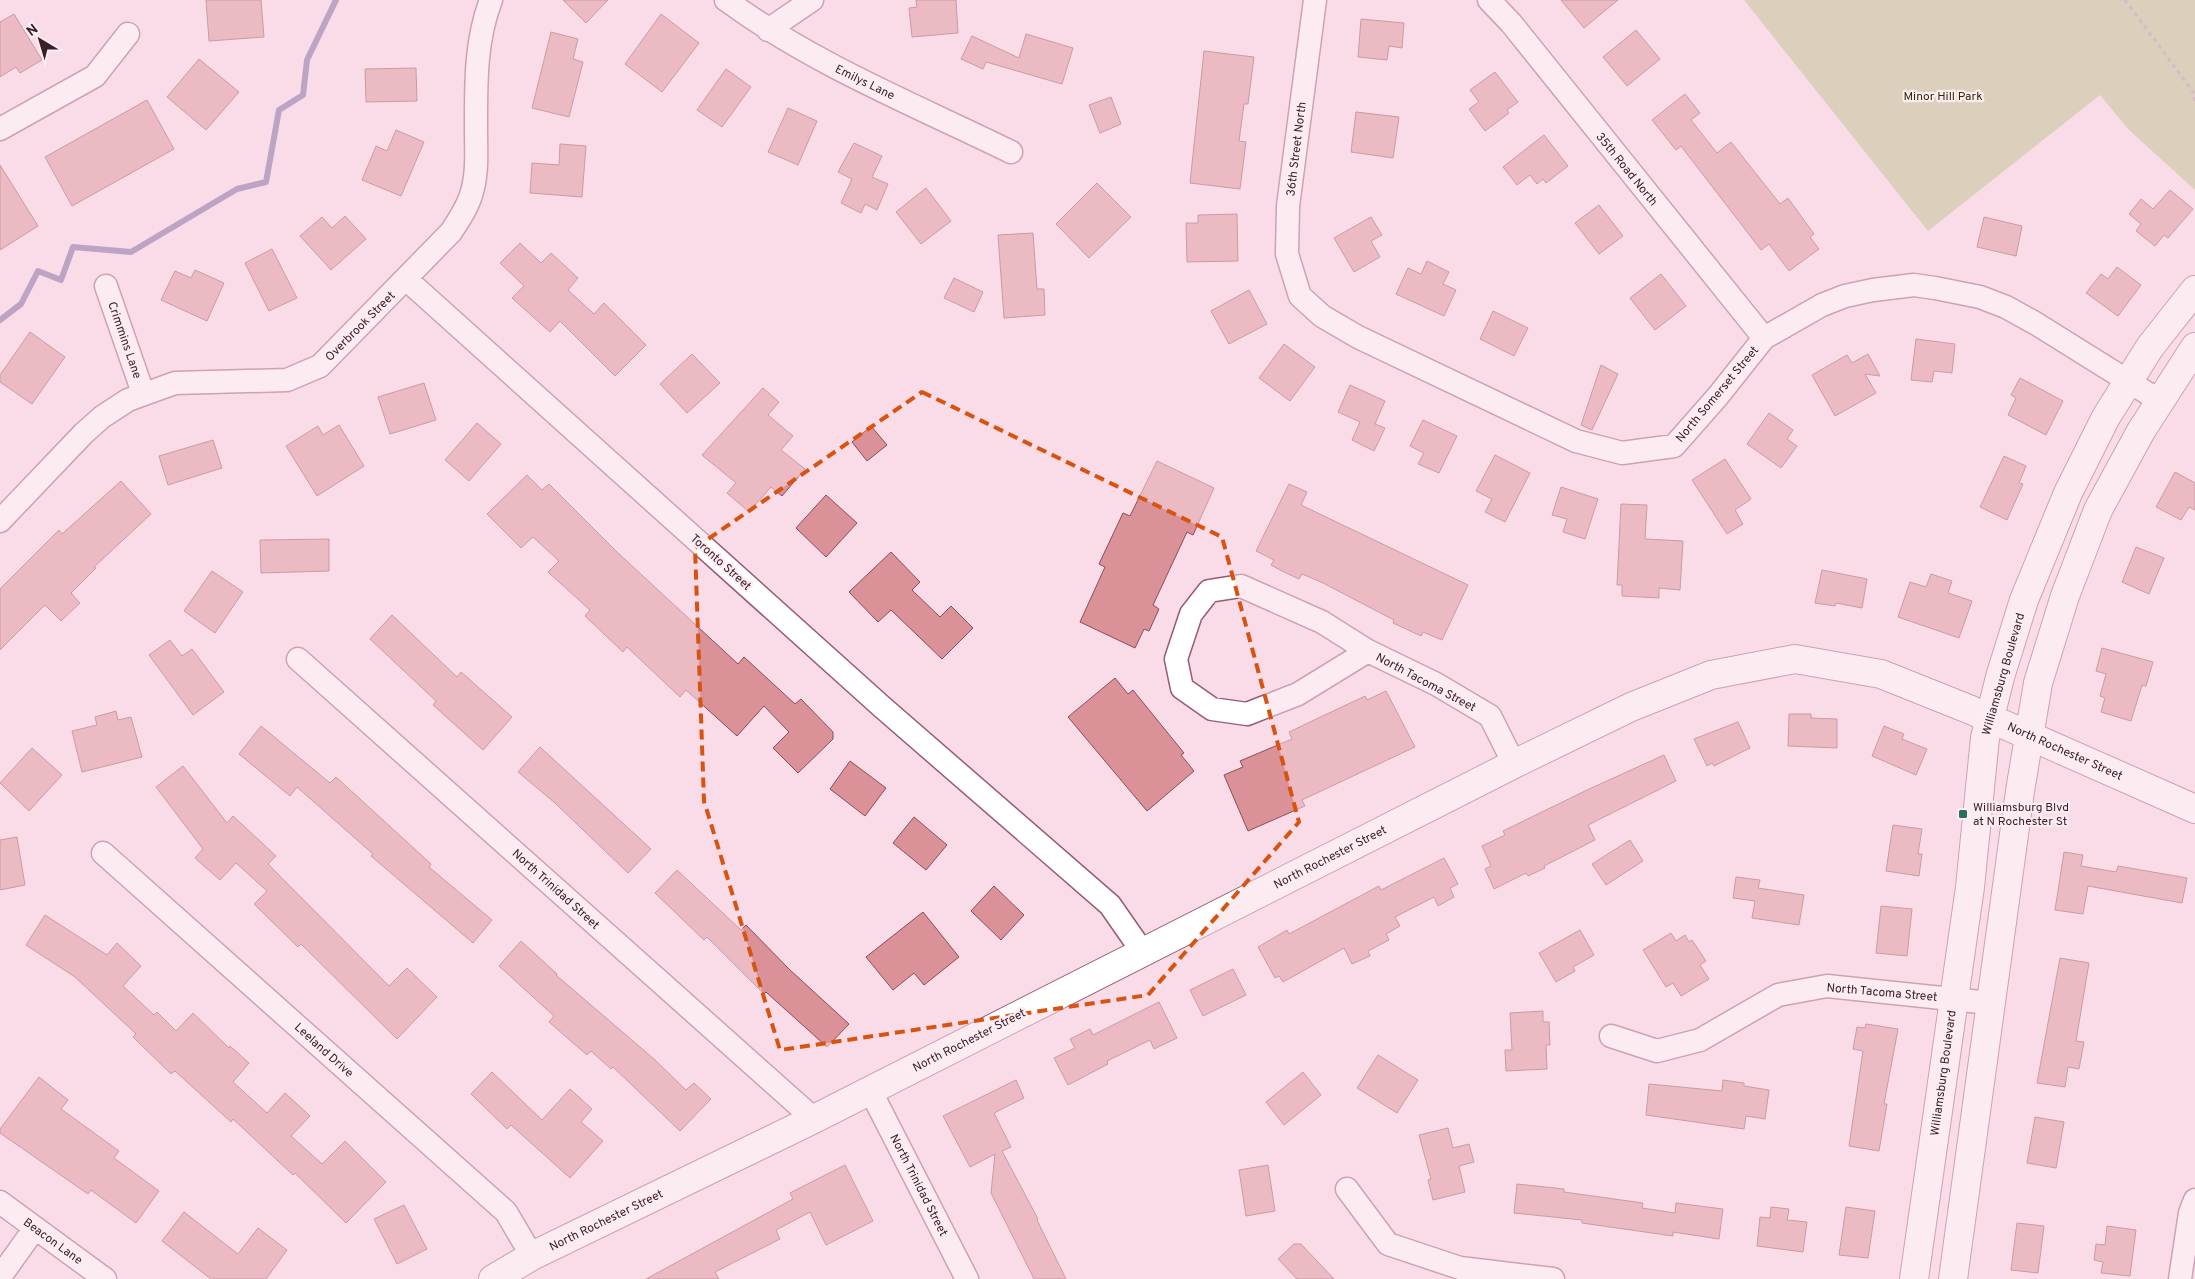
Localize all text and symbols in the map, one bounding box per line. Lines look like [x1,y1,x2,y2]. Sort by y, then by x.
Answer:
north arrow [15,15,65,65]
text: N [24,21,42,41]
street label: Emilys Lane [832,62,897,104]
park label: Minor Hill Park [1903,89,1983,105]
street label: 36th Street North [1283,101,1311,197]
street label: 35th Road North [1592,130,1661,210]
street label: Overbrook Street [322,288,399,365]
street label: Crimmins Lane [103,300,145,381]
street label: North Somerset Street [1673,343,1763,446]
street label: Toronto Street [686,531,754,594]
street label: Williamsburg Boulevard [1979,611,2029,737]
street label: North Tacoma Street [1373,650,1478,716]
street label: North Rochester Street [2004,719,2125,785]
place label: Williamsburg Blvd at N Rochester St [1973,800,2069,830]
marker: Williamsburg Blvd at N Rochester St [1957,808,1969,820]
street label: North Rochester Street [1271,822,1390,893]
street label: North Trinidad Street [508,846,603,933]
street label: North Tacoma Street [1826,980,1938,1006]
street label: North Rochester Street [910,1005,1029,1076]
street label: Williamsburg Boulevard [1927,1009,1961,1137]
street label: Leeland Drive [290,1020,356,1082]
street label: North Trinidad Street [885,1132,951,1239]
street label: North Rochester Street [547,1186,666,1255]
street label: Beacon Lane [19,1215,85,1269]

